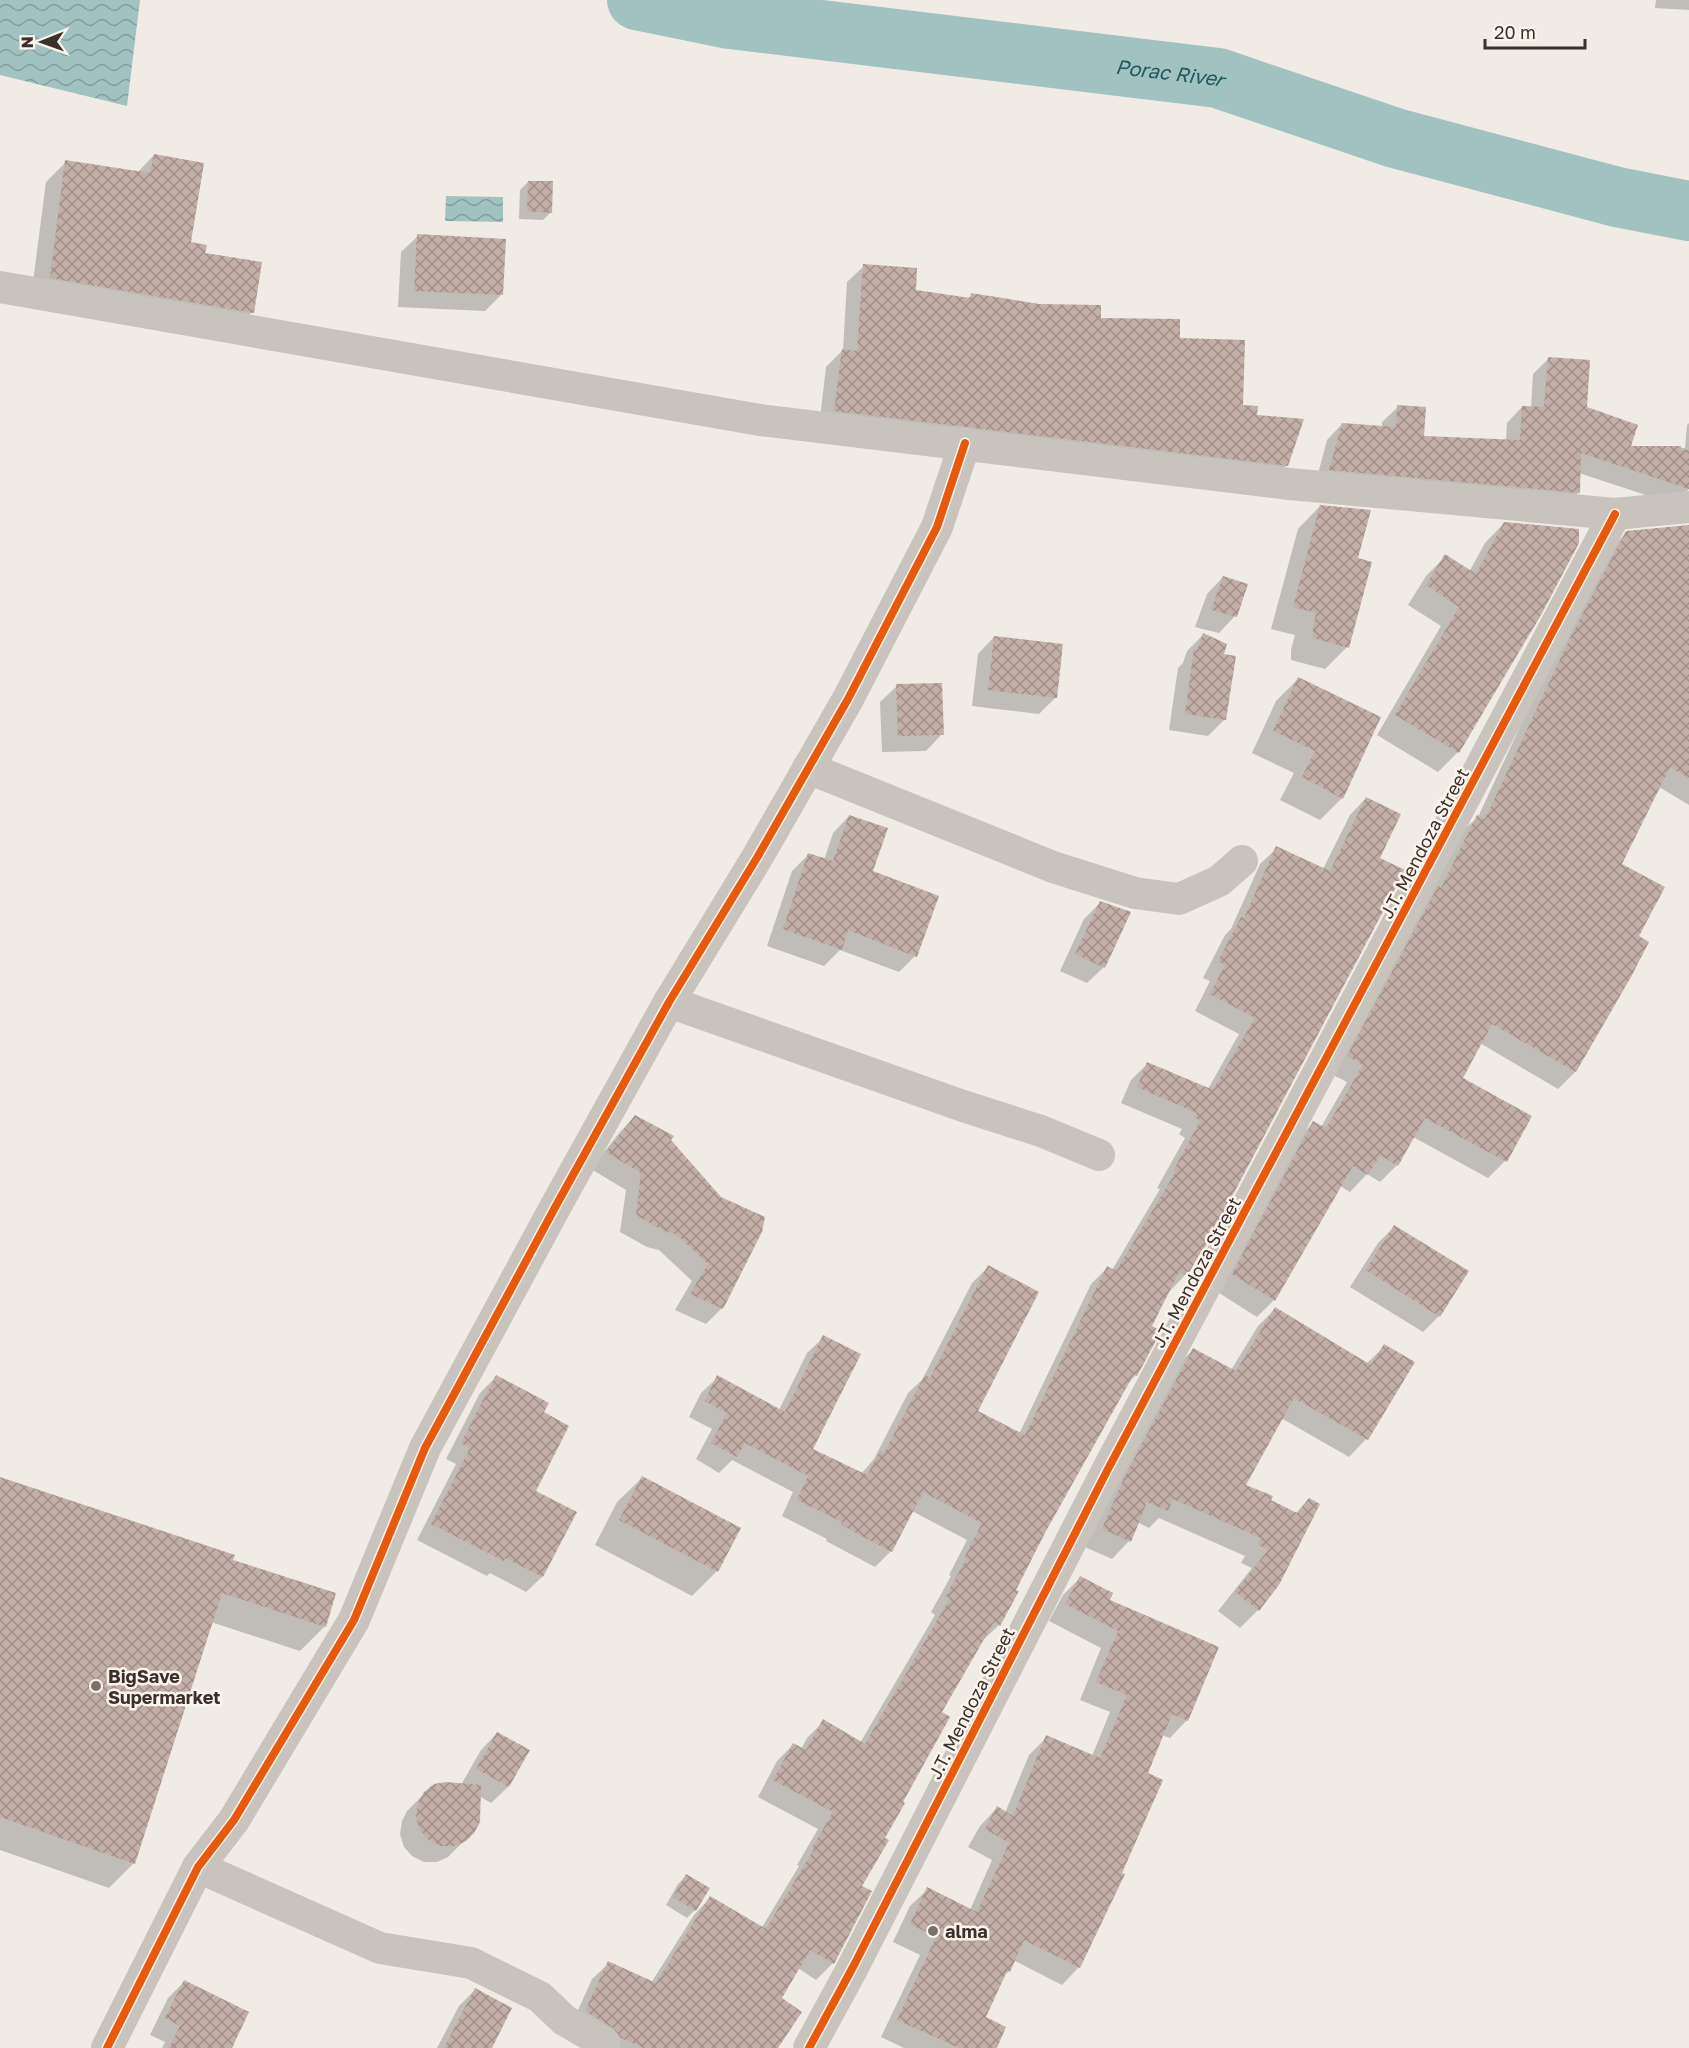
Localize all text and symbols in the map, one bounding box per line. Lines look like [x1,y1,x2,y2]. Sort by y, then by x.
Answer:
north arrow [12,12,72,72]
scale bar [1485,12,1586,50]
text: 20 m [1494,21,1536,43]
text: N [17,36,37,49]
water label: Porac River [1114,54,1231,92]
street label: J.T. Mendoza Street [1375,764,1473,922]
street label: J.T. Mendoza Street [1147,1193,1245,1351]
street label: J.T. Mendoza Street [923,1623,1019,1783]
place label: BigSave Supermarket [108,1665,221,1708]
marker: BigSave Supermarket [89,1679,103,1693]
place label: alma [945,1920,988,1942]
marker: alma [926,1924,940,1938]

